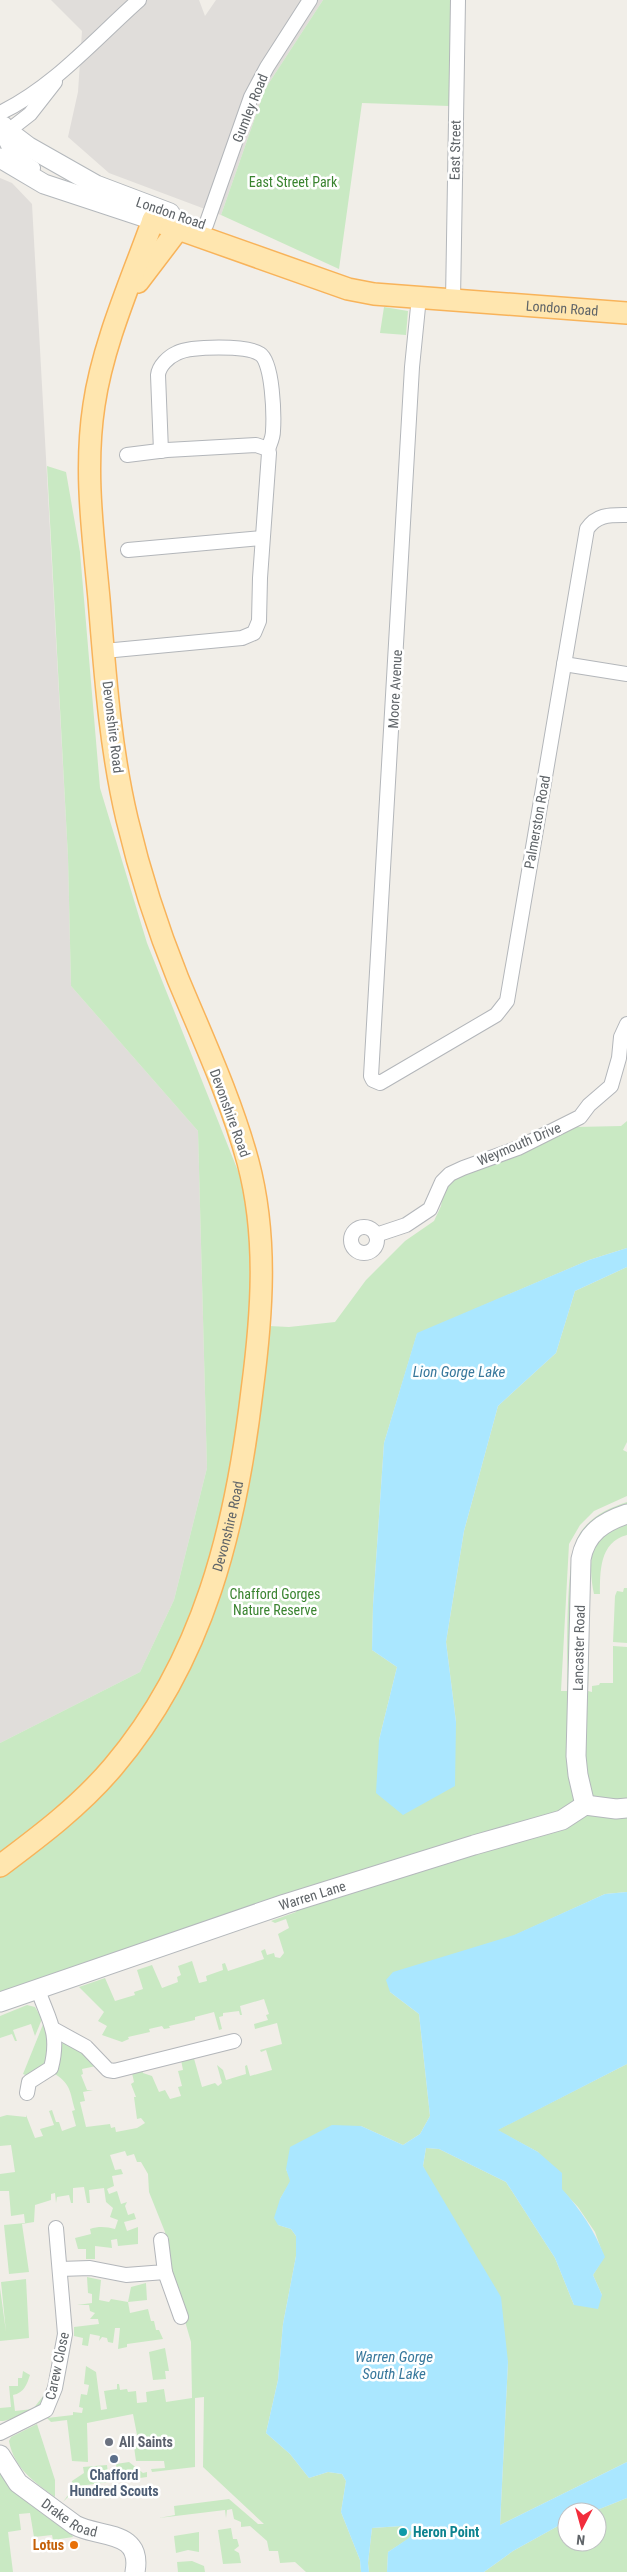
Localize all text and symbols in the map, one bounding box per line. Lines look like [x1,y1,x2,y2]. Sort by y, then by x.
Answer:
street label: Gumley Road [229,71,271,145]
street label: East Street [446,120,464,180]
park label: East Street Park [249,174,338,190]
street label: London Road [134,194,208,232]
street label: London Road [525,297,599,319]
street label: Moore Avenue [385,649,405,729]
street label: Devonshire Road [99,680,127,774]
street label: Palmerston Road [521,774,553,870]
street label: Devonshire Road [207,1067,253,1159]
street label: Weymouth Drive [475,1119,564,1169]
water label: Lion Gorge Lake [413,1363,506,1381]
street label: Devonshire Road [209,1480,246,1573]
park label: Chafford Gorges Nature Reserve [230,1586,320,1618]
street label: Lancaster Road [570,1605,588,1691]
street label: Warren Lane [277,1877,348,1913]
street label: Carew Close [42,2330,72,2401]
water label: Warren Gorge South Lake [355,2348,433,2383]
place label: All Saints [119,2434,173,2450]
marker: All Saints [103,2436,115,2448]
marker: Chafford Hundred Scouts [108,2453,120,2465]
place label: Chafford Hundred Scouts [69,2467,159,2499]
street label: Drake Road [38,2495,99,2540]
north arrow [557,2502,607,2552]
place label: Heron Point [413,2524,479,2540]
marker: Heron Point [397,2526,409,2538]
text: N [576,2532,586,2548]
place label: Lotus [33,2537,64,2553]
marker: Lotus [68,2539,80,2551]

